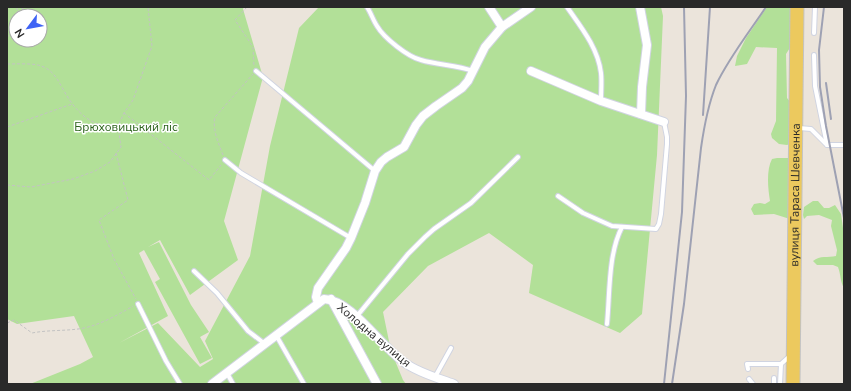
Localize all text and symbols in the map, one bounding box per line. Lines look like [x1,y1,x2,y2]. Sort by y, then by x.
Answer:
north arrow [8,8,48,48]
text: N [11,26,28,41]
park label: Брюховицький ліс [74,119,178,135]
street label: вулиця Тараса Шевченка [786,123,804,267]
street label: Холодна вулиця [334,299,414,371]

